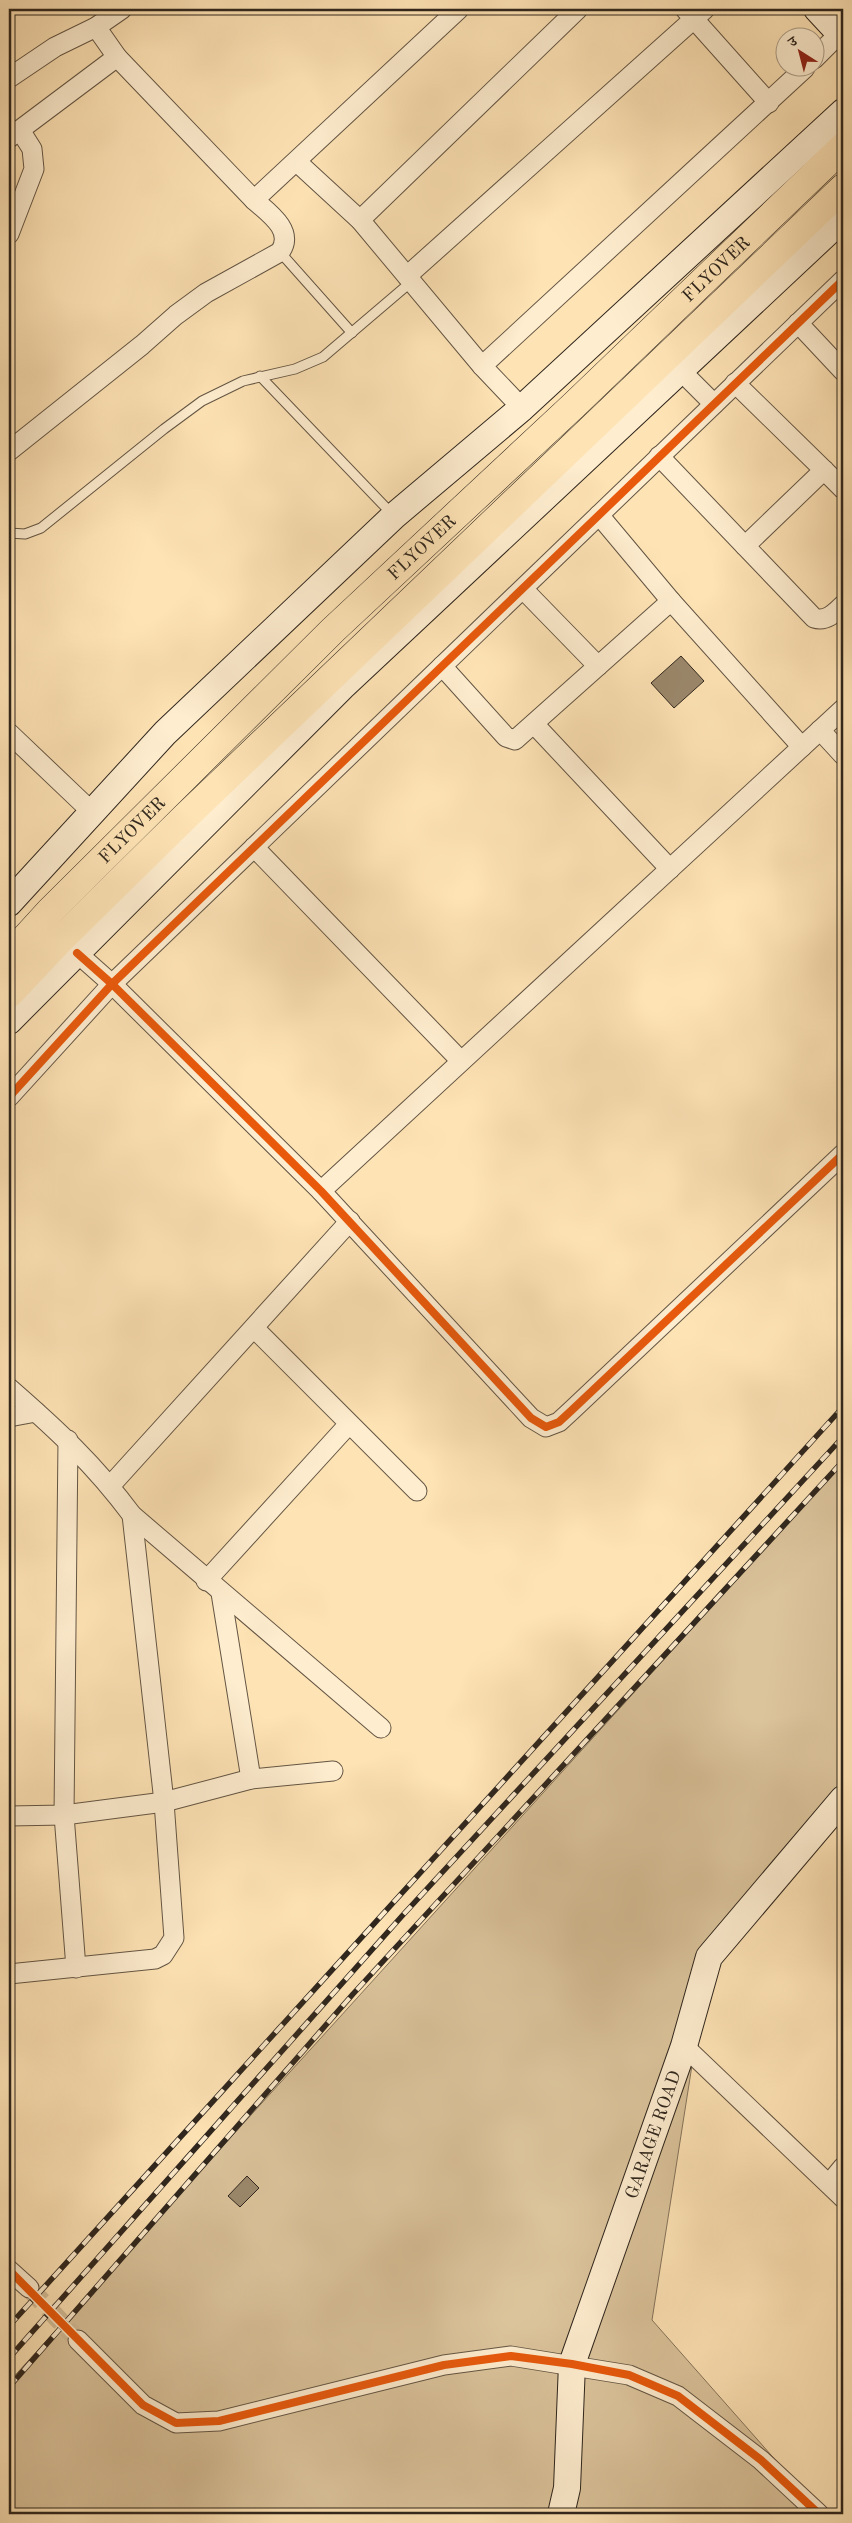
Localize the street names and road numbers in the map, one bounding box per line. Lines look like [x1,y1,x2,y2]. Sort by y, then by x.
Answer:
street label: FLYOVER [679,233,754,306]
street label: FLYOVER [385,512,460,584]
street label: FLYOVER [96,794,169,867]
street label: GARAGE ROAD [623,2068,685,2201]

